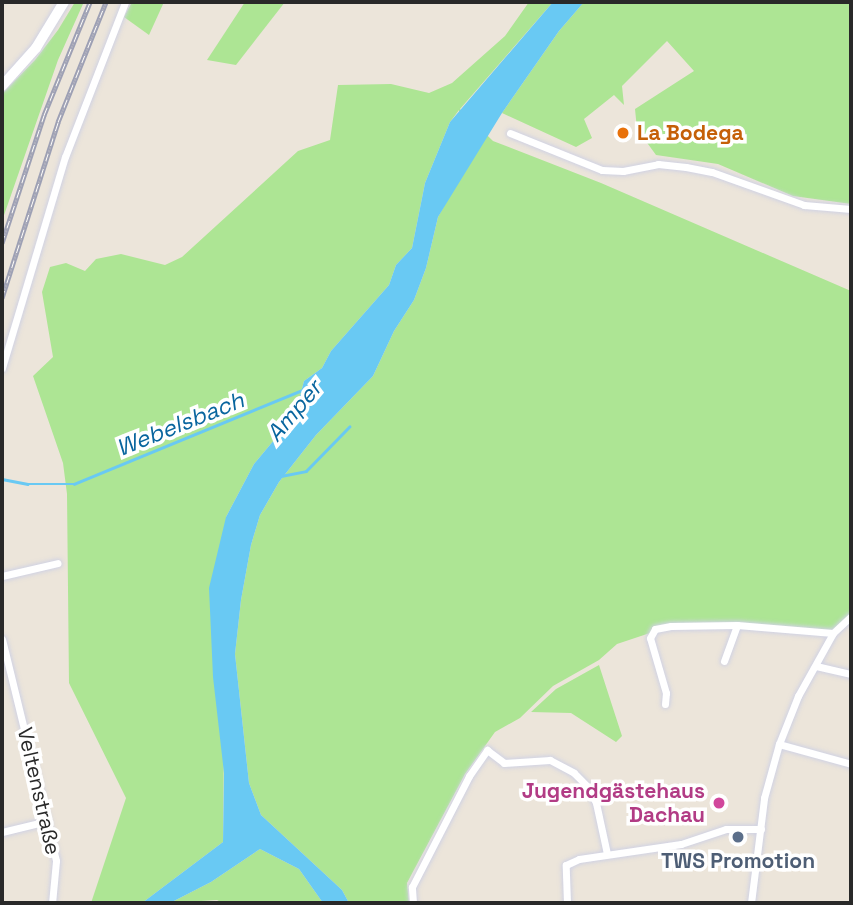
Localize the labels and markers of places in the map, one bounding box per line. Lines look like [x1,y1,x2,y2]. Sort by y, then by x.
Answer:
place label: La Bodega [637,120,744,146]
marker: La Bodega [615,125,631,141]
place label: Jugendgästehaus Dachau [522,778,705,828]
marker: Jugendgästehaus Dachau [711,795,727,811]
marker: TWS Promotion [730,829,746,845]
place label: TWS Promotion [661,848,815,874]

